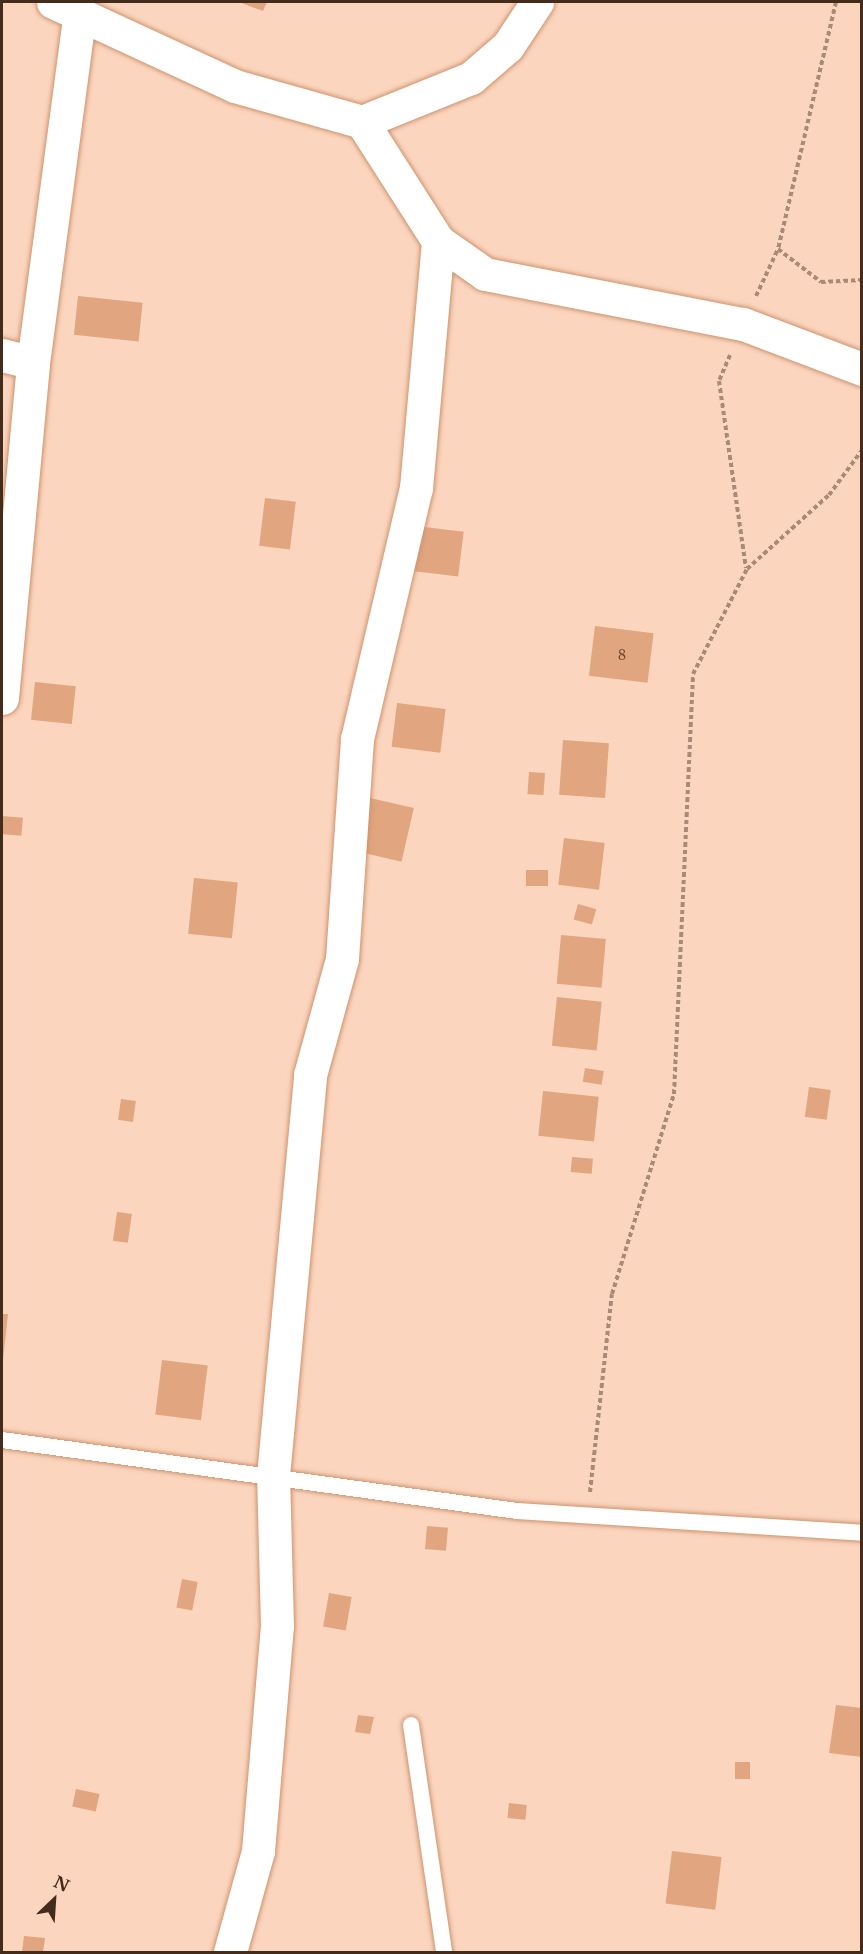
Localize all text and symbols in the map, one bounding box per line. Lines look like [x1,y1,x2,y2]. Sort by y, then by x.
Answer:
house number: 8 [618,647,626,663]
north arrow [24,1870,84,1930]
text: N [51,1871,73,1896]

